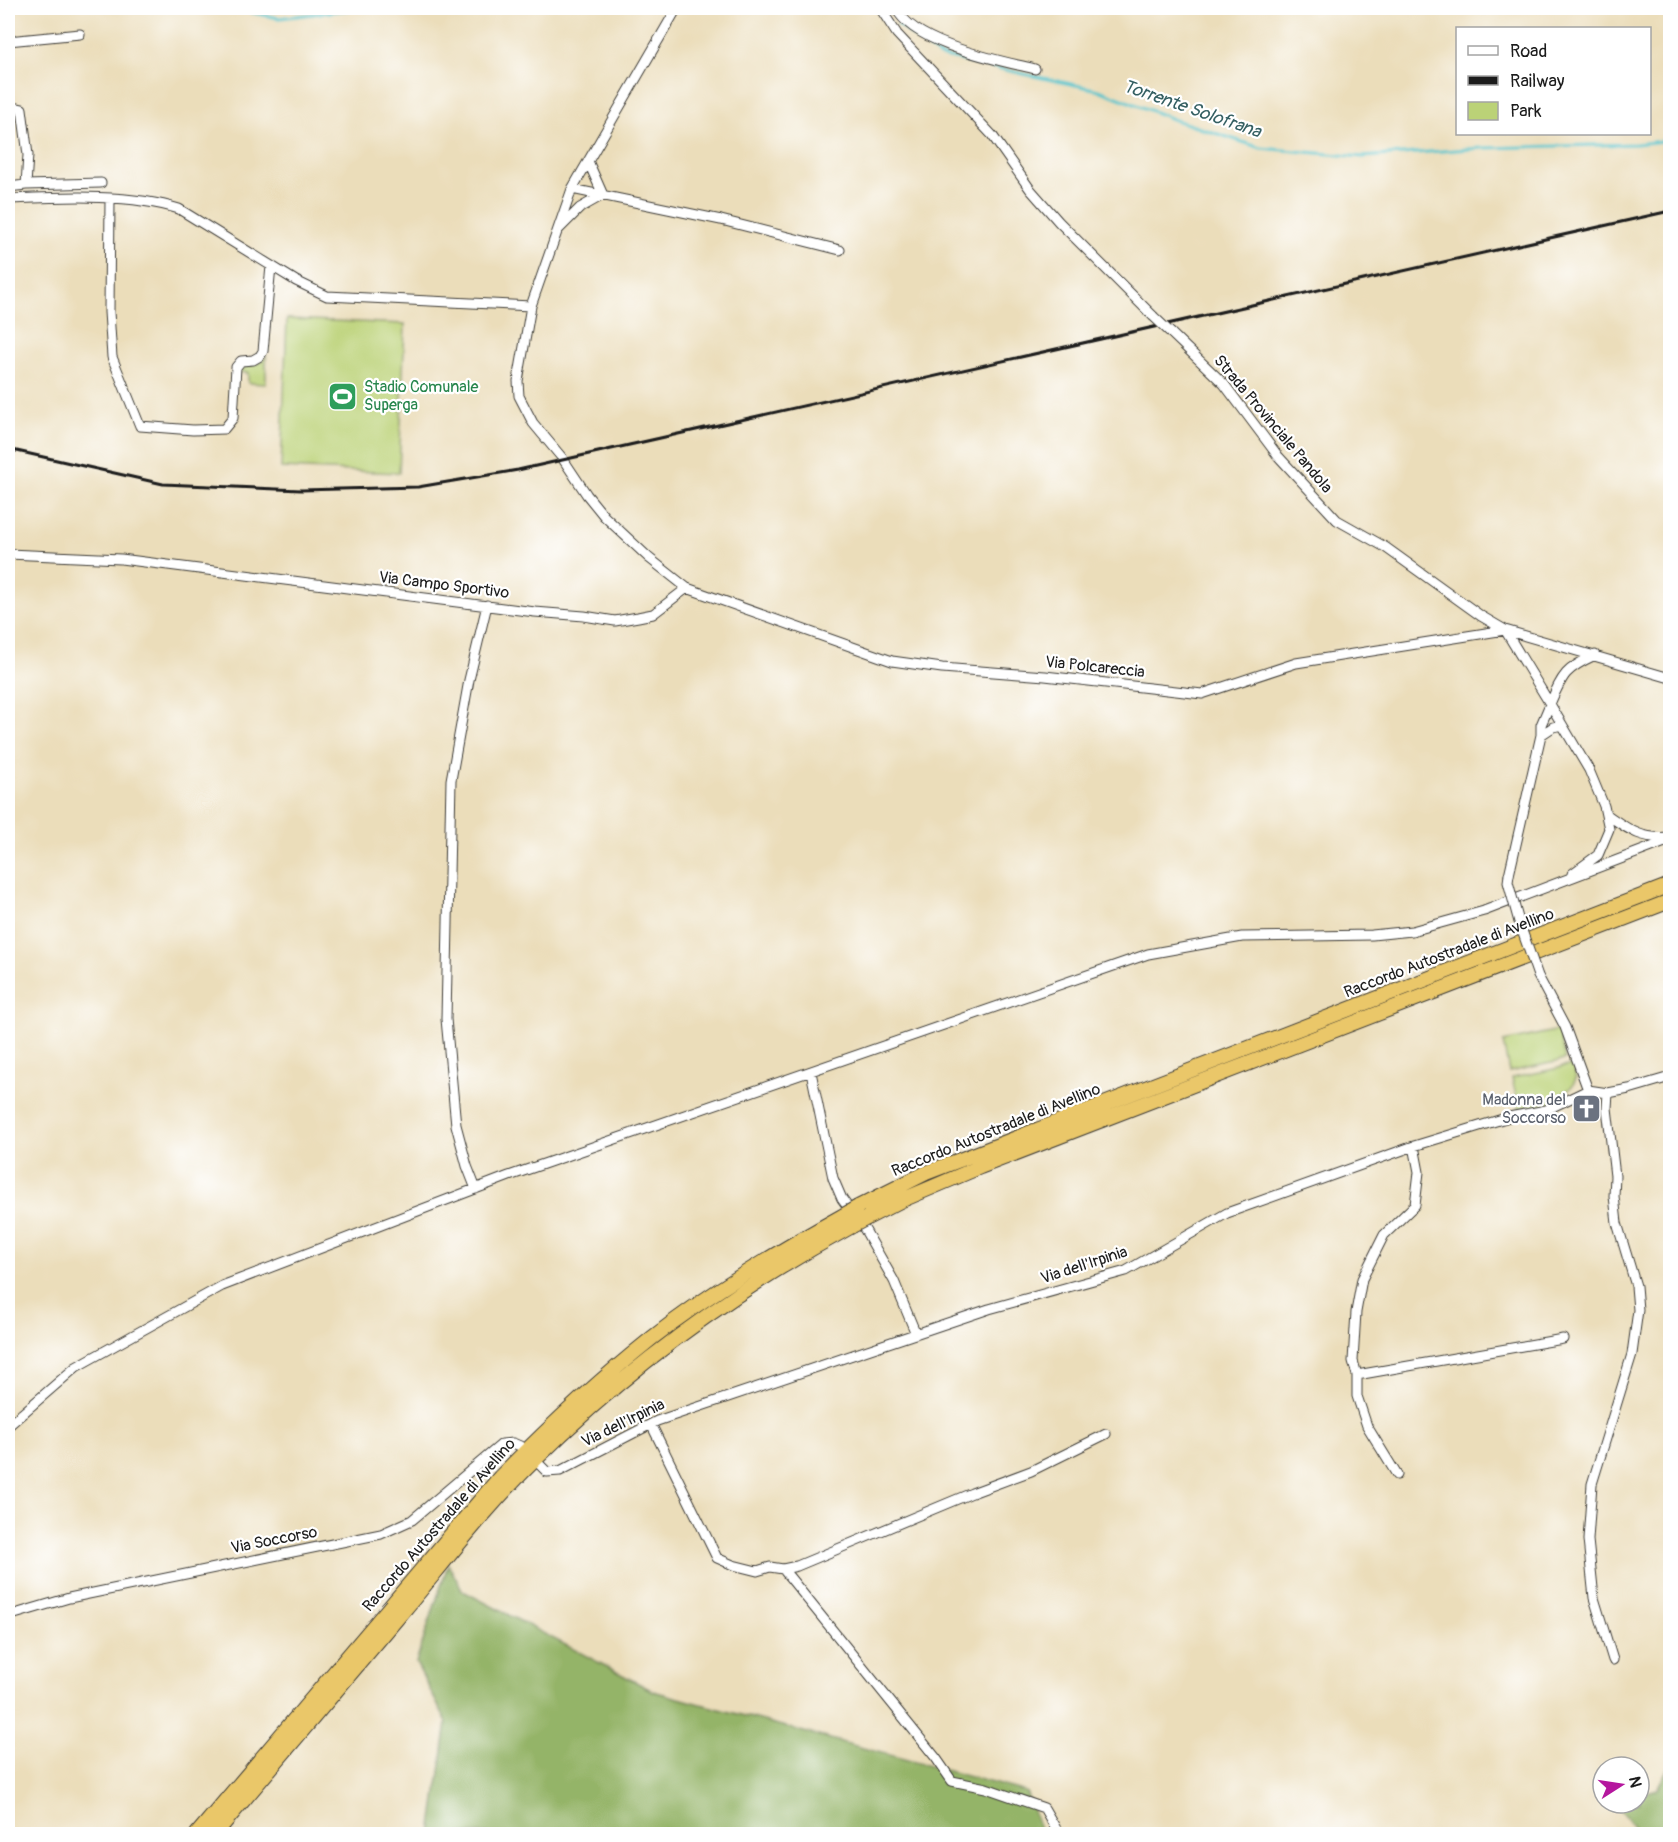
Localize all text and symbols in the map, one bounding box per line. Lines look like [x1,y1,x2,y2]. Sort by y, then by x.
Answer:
legend [1456,27,1651,135]
text: Road [1510,40,1547,63]
text: Railway [1510,70,1565,93]
water label: Torrente Solofrana [1120,75,1265,144]
text: Park [1510,100,1542,123]
street label: Strada Provinciale Pandola [1209,351,1337,497]
place label: Stadio Comunale Superga [364,377,479,415]
sports icon: Stadio Comunale Superga [327,380,359,412]
street label: Via Campo Sportivo [378,567,511,603]
street label: Via Polcareccia [1044,652,1146,682]
street label: Raccordo Autostradale di Avellino [1341,903,1557,1002]
street label: Raccordo Autostradale di Avellino [889,1079,1104,1181]
place label: Madonna del Soccorso [1482,1090,1566,1128]
church icon: Madonna del Soccorso [1571,1093,1603,1125]
street label: Via dell'Irpinia [1038,1242,1130,1288]
street label: Via dell'Irpinia [578,1394,668,1452]
street label: Raccordo Autostradale di Avellino [358,1434,520,1616]
street label: Via Soccorso [229,1522,319,1558]
north arrow [1591,1755,1651,1815]
text: N [1624,1775,1646,1790]

